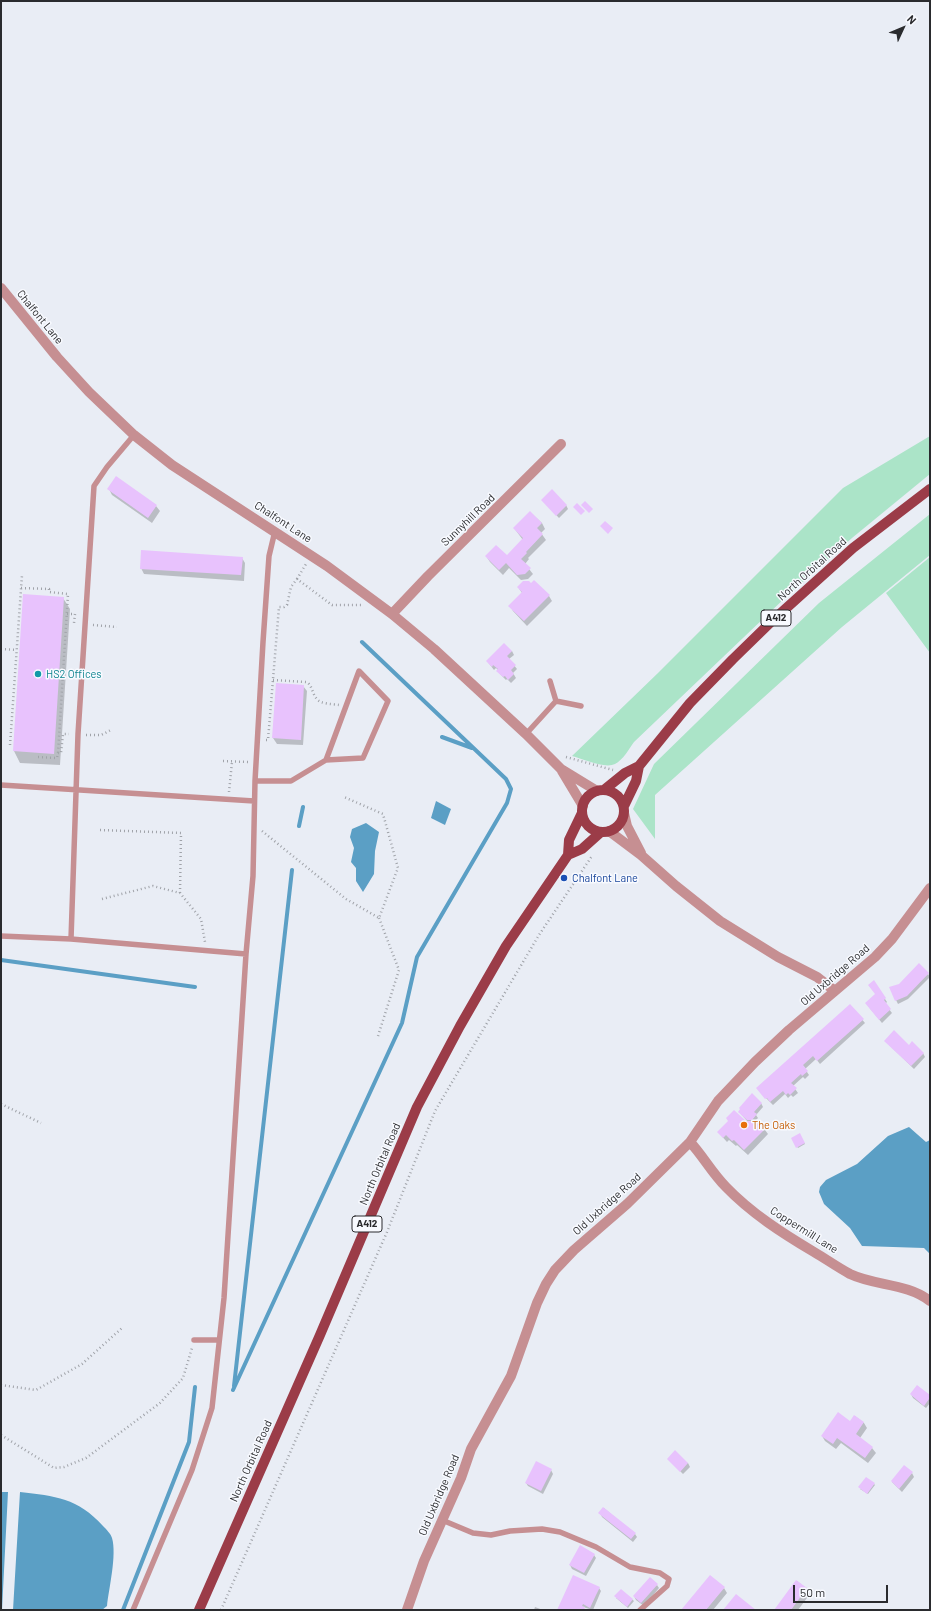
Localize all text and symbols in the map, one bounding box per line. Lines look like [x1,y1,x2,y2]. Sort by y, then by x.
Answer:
north arrow [883,8,923,48]
text: N [905,12,919,26]
street label: Chalfont Lane [14,287,66,347]
street label: Sunnyhill Road [438,491,498,549]
street label: Chalfont Lane [252,499,314,545]
street label: North Orbital Road [775,535,849,603]
road number: A412 [761,610,791,626]
place label: HS2 Offices [46,667,102,681]
marker: HS2 Offices [33,669,43,679]
place label: Chalfont Lane [572,871,638,885]
marker: Chalfont Lane [559,873,569,883]
street label: Old Uxbridge Road [798,941,872,1009]
place label: The Oaks [752,1118,795,1132]
marker: The Oaks [739,1120,749,1130]
street label: North Orbital Road [357,1121,403,1207]
street label: Old Uxbridge Road [570,1170,644,1238]
street label: Coppermill Lane [768,1204,840,1256]
road number: A412 [352,1216,382,1232]
street label: North Orbital Road [227,1418,275,1504]
street label: Old Uxbridge Road [416,1452,462,1538]
scale bar [795,1577,890,1603]
text: 50 m [800,1585,825,1599]

